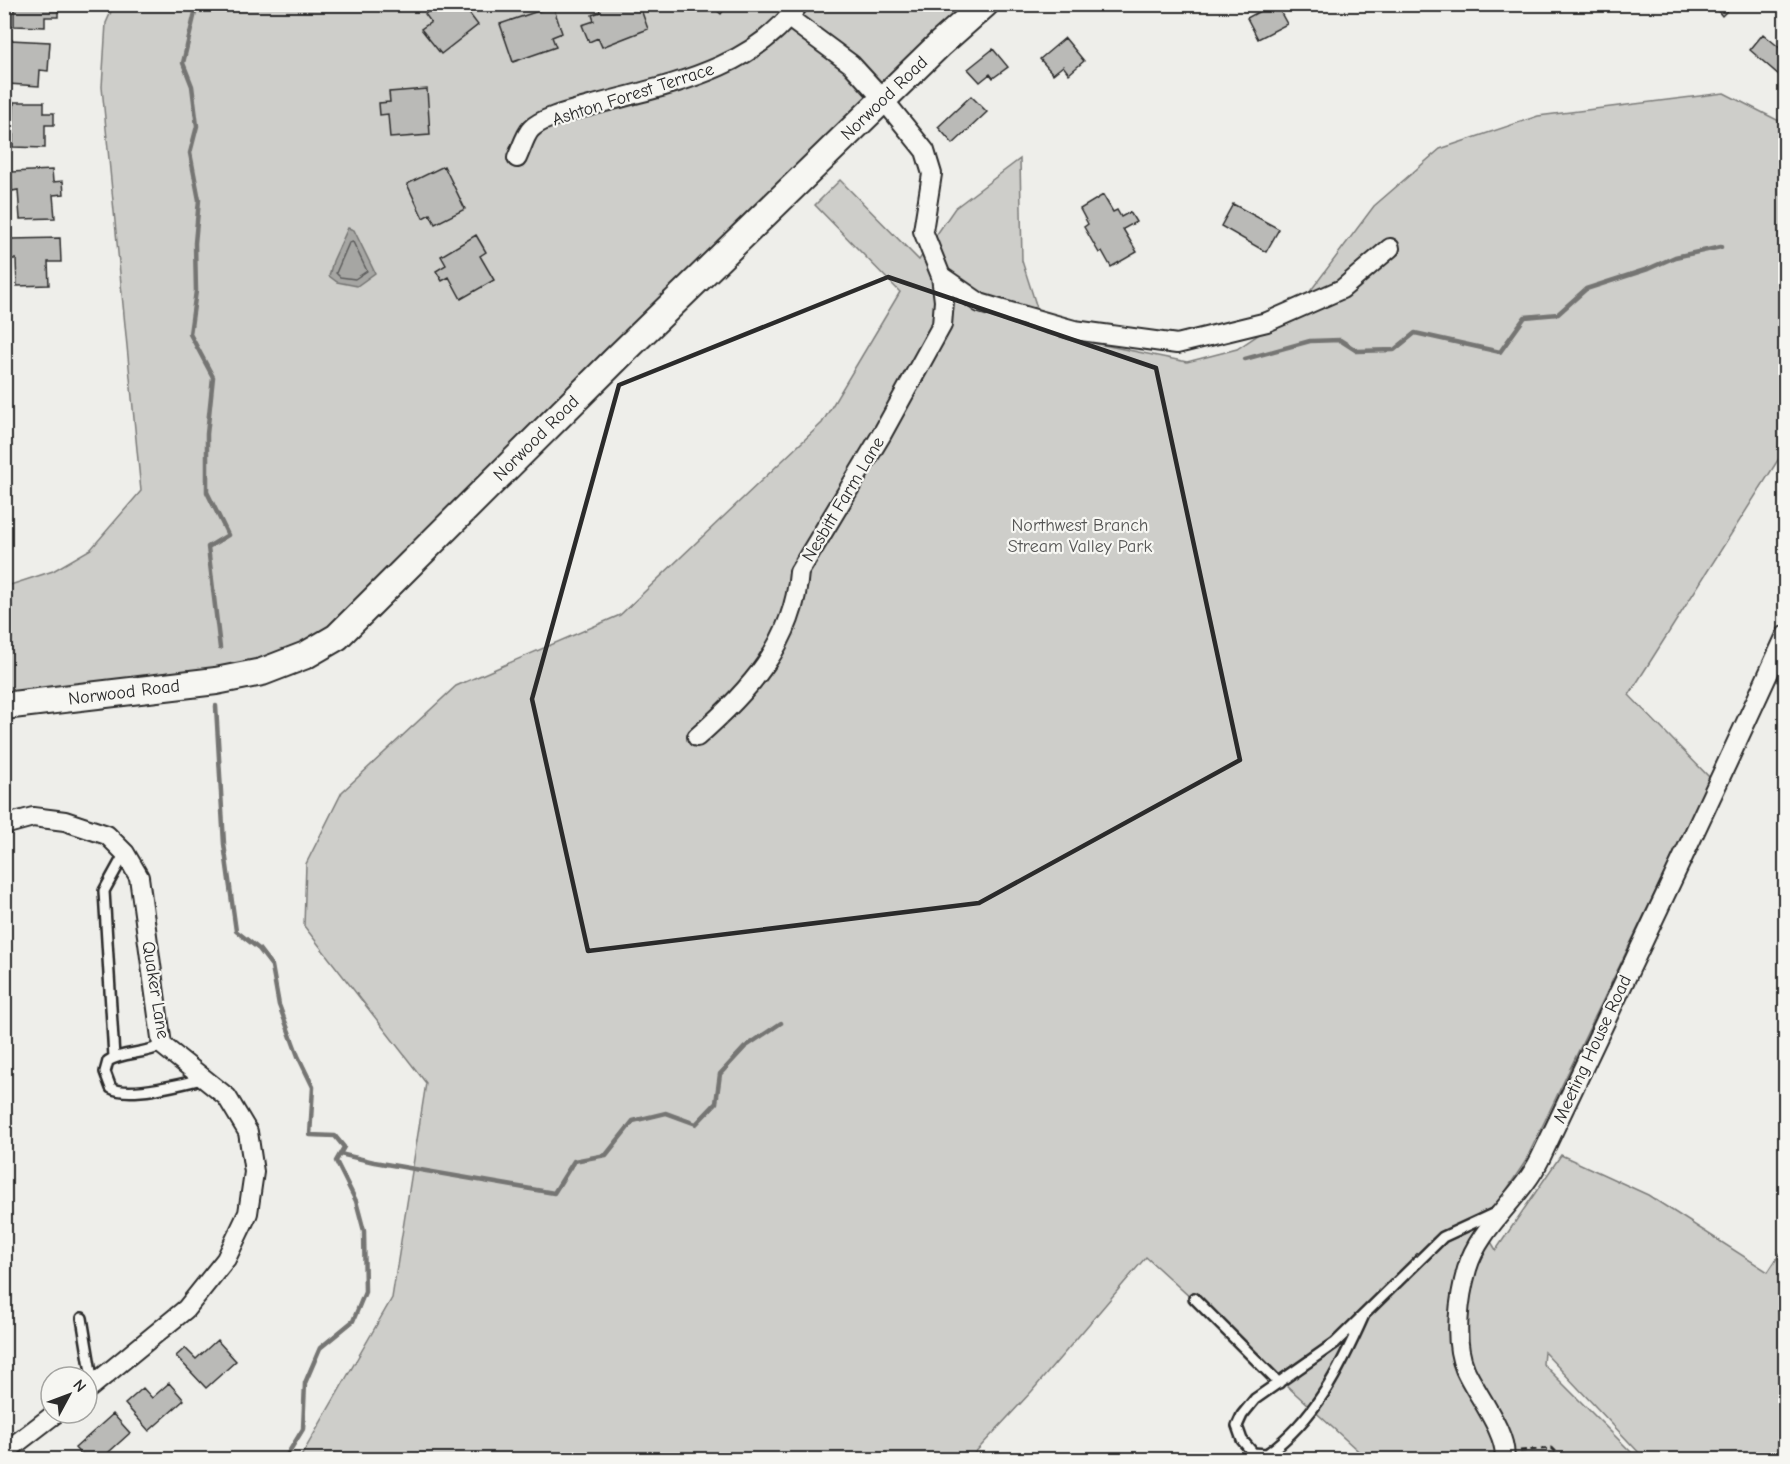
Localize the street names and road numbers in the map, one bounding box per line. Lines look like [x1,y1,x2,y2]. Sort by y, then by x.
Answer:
street label: Norwood Road [837,52,932,145]
street label: Ashton Forest Terrace [550,58,717,131]
street label: Norwood Road [489,391,584,486]
street label: Nesbitt Farm Lane [798,433,889,566]
street label: Norwood Road [67,675,181,710]
street label: Quaker Lane [137,940,174,1040]
street label: Meeting House Road [1549,972,1636,1127]

